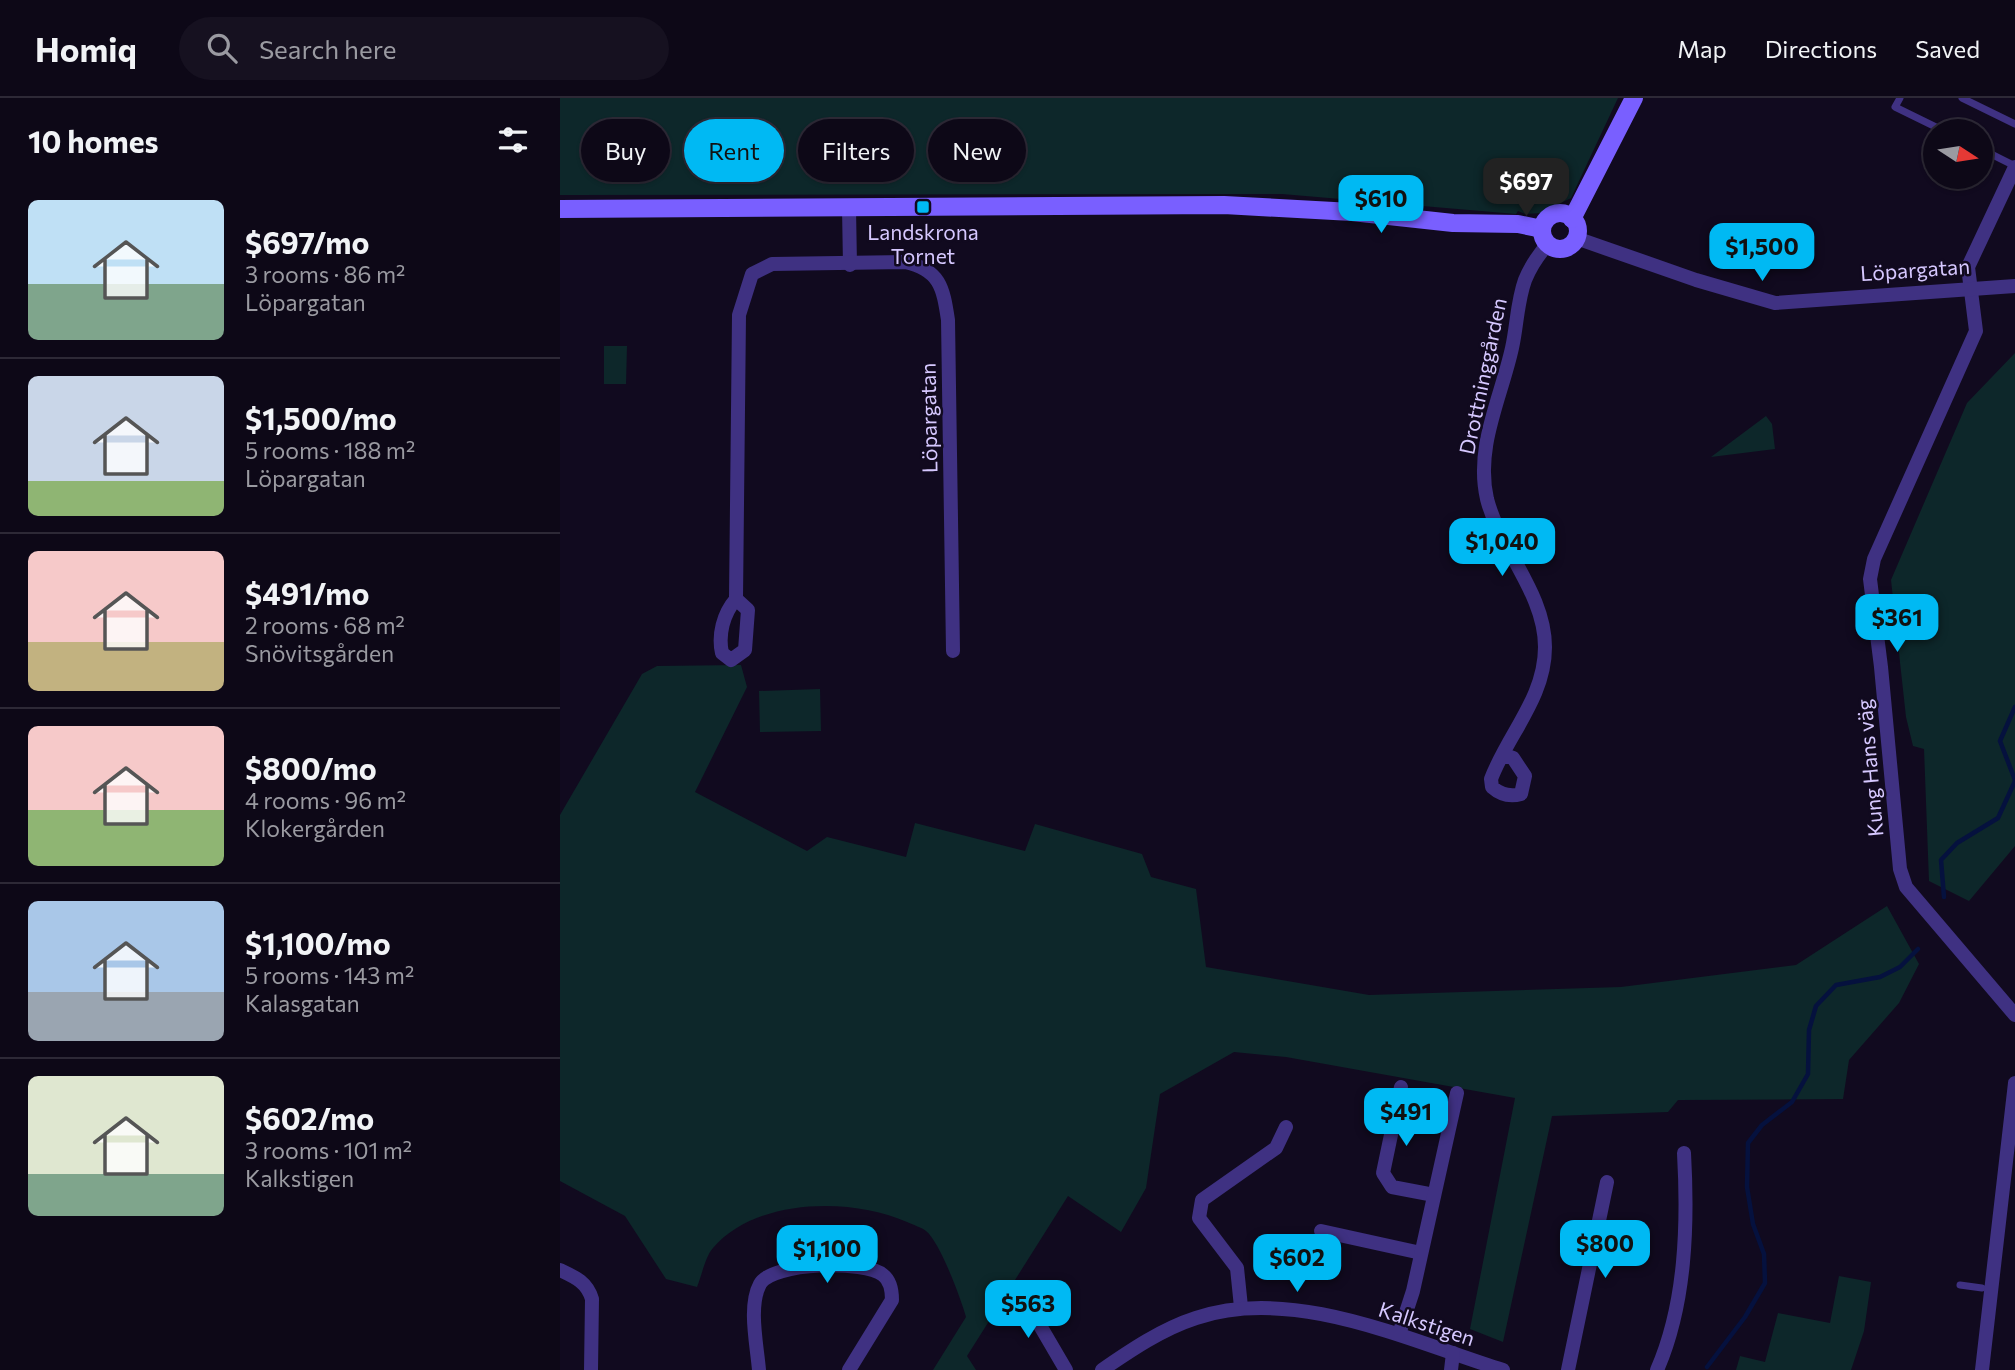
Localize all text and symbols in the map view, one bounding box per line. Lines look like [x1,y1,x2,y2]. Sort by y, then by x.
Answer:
search box [179,17,669,80]
text: Homiq [35,28,137,69]
icon: search [203,29,241,67]
text: Search here [259,33,396,64]
text: Map [1677,34,1727,63]
text: Directions [1765,34,1877,63]
text: Saved [1915,34,1980,63]
chip: Buy [581,119,670,182]
chip: Rent [684,119,784,182]
chip: Filters [798,119,914,182]
chip: New [928,119,1026,182]
north arrow [1923,119,1993,189]
map controls [1923,119,1993,189]
icon: filters [494,121,532,159]
text: 10 homes [28,122,158,159]
pin: $697 [1485,158,1567,218]
text: $697 [1499,167,1553,195]
pin: $610 [1340,176,1422,235]
text: $610 [1354,184,1408,212]
marker: Landskrona Tornet [915,199,931,215]
place label: Landskrona Tornet [867,219,979,268]
text: $697/mo [245,223,369,260]
pin: $1,500 [1705,223,1819,283]
icon: home [84,228,168,312]
text: $1,500 [1725,232,1799,260]
street label: Löpargatan [1859,253,1971,285]
text: 3 rooms · 86 m² [245,260,405,288]
text: Löpargatan [245,288,366,316]
street label: Drottninggården [1453,295,1511,457]
street label: Löpargatan [915,363,941,473]
text: $1,500/mo [245,399,397,436]
icon: home [84,404,168,488]
text: 5 rooms · 188 m² [245,436,415,464]
text: Löpargatan [245,464,366,492]
pin: $1,040 [1445,518,1559,578]
text: $1,040 [1465,527,1539,555]
text: $491/mo [245,574,369,611]
icon: home [84,579,168,663]
pin: $361 [1856,594,1938,654]
text: $361 [1871,603,1923,631]
text: 2 rooms · 68 m² [245,611,405,639]
text: Snövitsgården [245,639,394,667]
street label: Kung Hans väg [1851,698,1887,838]
text: $800/mo [245,749,377,786]
icon: home [84,754,168,838]
text: 4 rooms · 96 m² [245,786,406,814]
text: Klokergården [245,814,385,842]
text: $1,100/mo [245,924,391,961]
icon: home [84,929,168,1013]
text: 5 rooms · 143 m² [245,961,414,989]
text: Kalasgatan [245,989,360,1017]
pin: $491 [1365,1088,1447,1148]
text: $491 [1380,1097,1432,1125]
text: $602/mo [245,1099,374,1136]
icon: home [84,1104,168,1188]
text: 3 rooms · 101 m² [245,1136,412,1164]
text: Kalkstigen [245,1164,354,1192]
pin: $800 [1564,1220,1646,1280]
pin: $1,100 [770,1226,884,1285]
text: $800 [1576,1229,1634,1257]
text: $1,100 [793,1234,861,1262]
pin: $602 [1256,1234,1338,1294]
text: $602 [1269,1243,1325,1271]
pin: $563 [987,1280,1069,1340]
text: $563 [1001,1289,1055,1317]
street label: Kalkstigen [1376,1296,1478,1350]

